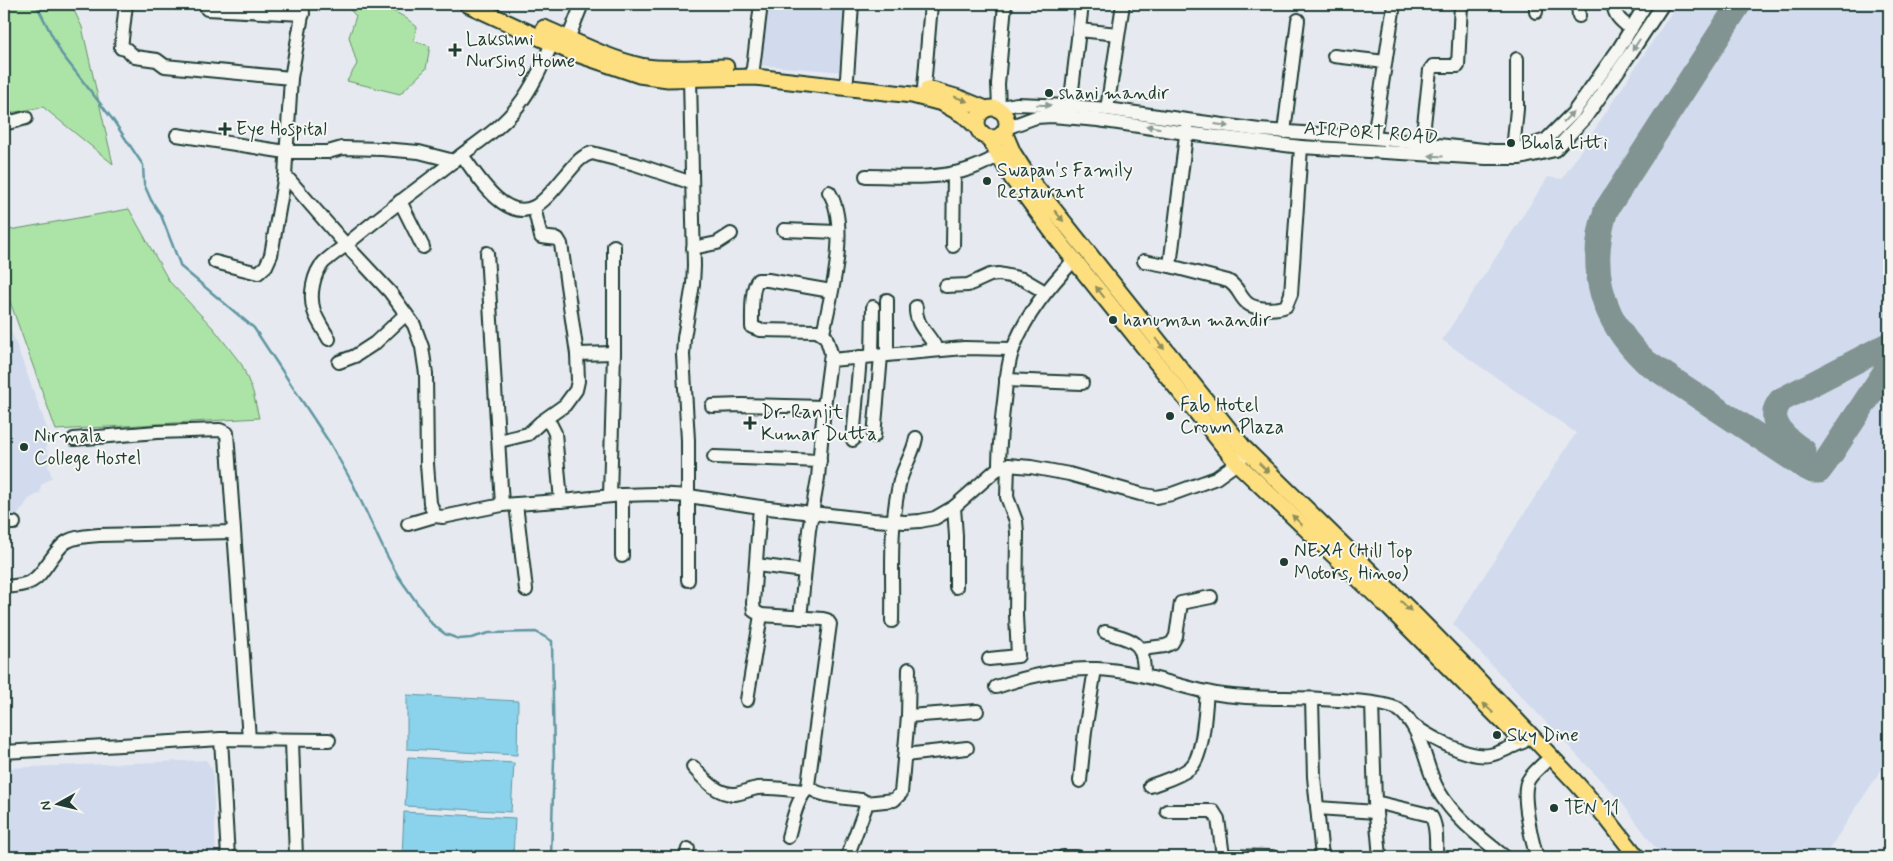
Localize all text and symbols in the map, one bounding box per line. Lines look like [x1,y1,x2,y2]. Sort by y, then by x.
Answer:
place label: Lakshmi Nursing Home [466,27,575,77]
one-way arrow [1632,38,1641,51]
marker: Lakshmi Nursing Home [448,43,462,57]
place label: shani mandir [1059,81,1169,106]
marker: shani mandir [1043,87,1055,99]
one-way arrow [954,95,969,103]
one-way arrow [1036,101,1052,109]
one-way arrow [1562,112,1574,124]
street label: AIRPORT ROAD [1303,116,1439,150]
place label: Eye Hospital [236,117,327,143]
marker: Eye Hospital [218,122,232,136]
one-way arrow [1215,122,1231,130]
one-way arrow [1144,123,1160,131]
place label: Bhola Litti [1521,131,1607,156]
marker: Bhola Litti [1505,137,1517,149]
one-way arrow [1428,151,1444,159]
place label: Swapan's Family Restaurant [997,158,1133,205]
marker: Swapan's Family Restaurant [981,175,993,187]
one-way arrow [1054,210,1065,223]
one-way arrow [1095,286,1106,299]
place label: hanuman mandir [1123,308,1271,333]
marker: hanuman mandir [1107,314,1119,326]
one-way arrow [1155,337,1166,350]
place label: Fab Hotel Crown Plaza [1180,393,1284,440]
place label: Dr. Ranjit Kumar Dutta [761,400,877,447]
marker: Fab Hotel Crown Plaza [1164,410,1176,422]
marker: Dr. Ranjit Kumar Dutta [743,416,757,430]
place label: Nirmala College Hostel [34,424,141,472]
marker: Nirmala College Hostel [18,441,30,453]
one-way arrow [1258,462,1270,474]
one-way arrow [1291,515,1303,527]
place label: NEXA (Hill Top Motors, Hinoo) [1294,539,1413,586]
marker: NEXA (Hill Top Motors, Hinoo) [1278,556,1290,568]
one-way arrow [1399,600,1411,612]
one-way arrow [1482,702,1494,714]
place label: Sky Dine [1507,723,1579,748]
marker: Sky Dine [1491,729,1503,741]
north arrow [32,778,82,828]
place label: TEN 11 [1564,796,1619,821]
text: N [37,800,56,812]
marker: TEN 11 [1548,802,1560,814]

